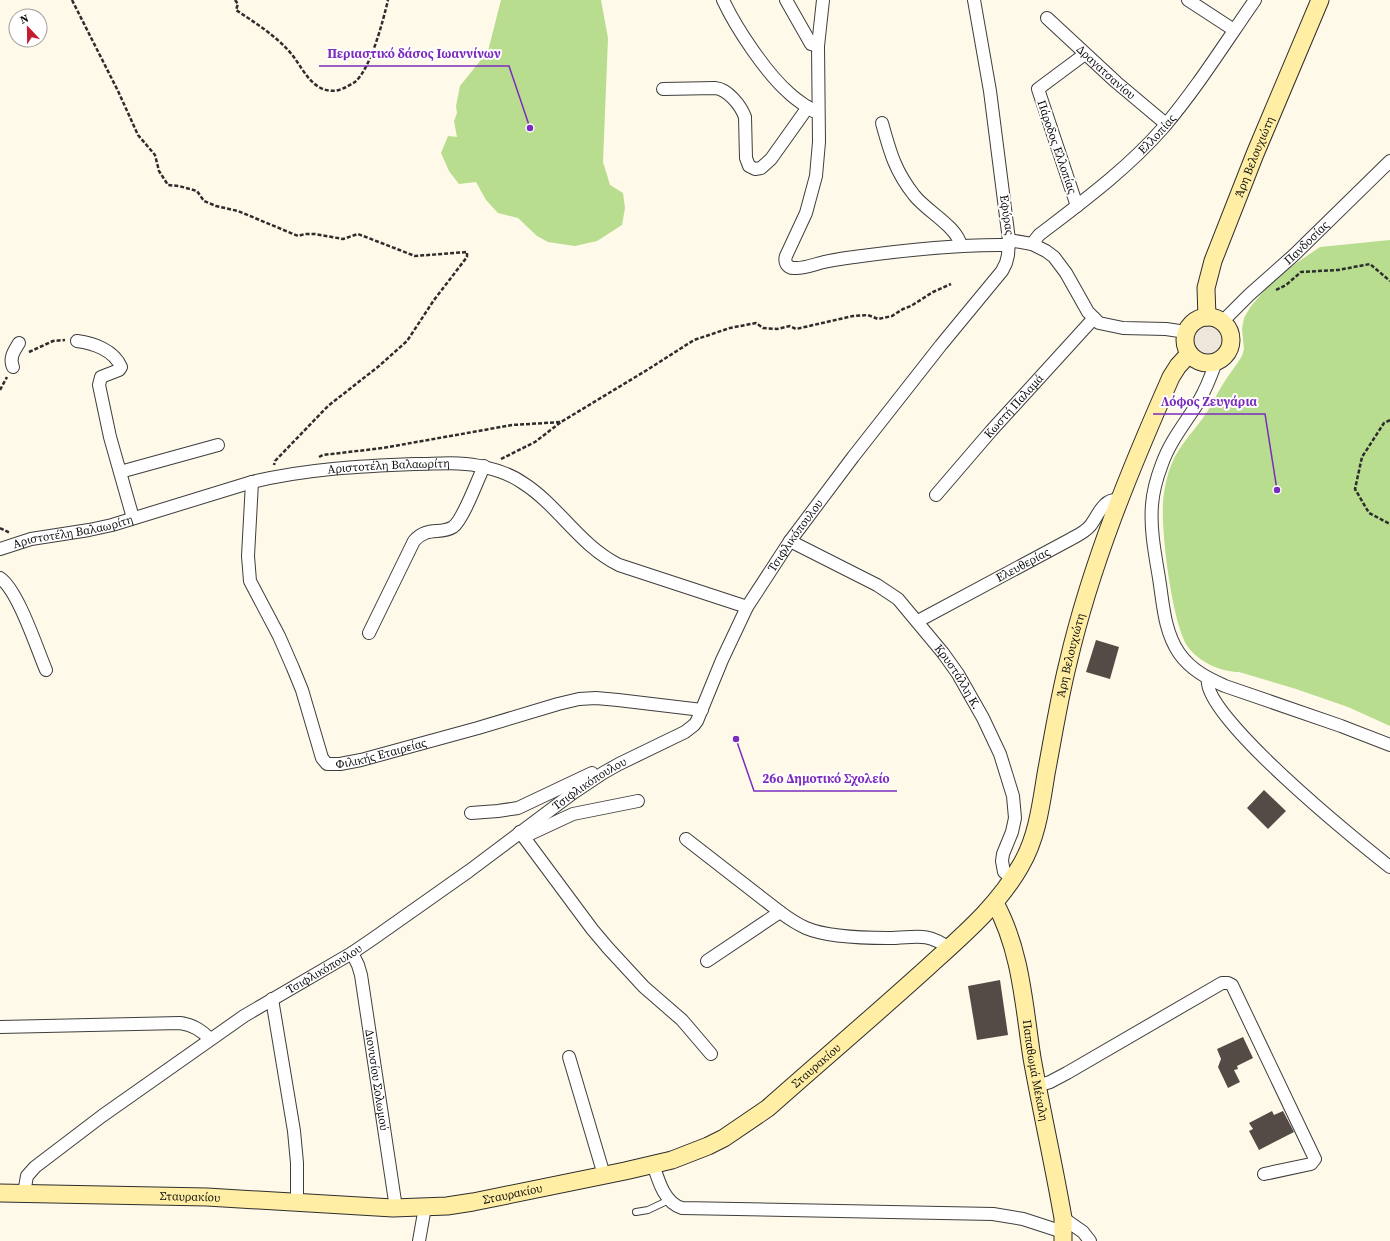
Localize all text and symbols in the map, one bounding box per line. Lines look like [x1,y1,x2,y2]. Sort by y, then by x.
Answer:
north arrow [8,8,48,48]
text: N [18,11,31,28]
callout: Περιαστικό δάσος Ιωαννίνων [319,41,509,66]
street label: Δραγατσανίου [1073,41,1139,103]
text: Περιαστικό δάσος Ιωαννίνων [327,45,501,62]
street label: Πάροδος Ελλοπίας [1033,98,1081,197]
street label: Ελλοπίας [1135,110,1180,158]
street label: Άρη Βελουχιώτη [1231,114,1278,200]
street label: Εφύρας [996,194,1018,237]
street label: Πανδοσίας [1281,217,1333,268]
street label: Κωστή Παλαμά [980,370,1047,442]
callout: Λόφος Ζευγάρια [1153,389,1265,414]
text: Λόφος Ζευγάρια [1161,393,1258,410]
street label: Αριστοτέλη Βαλαωρίτη [327,455,450,477]
street label: Τσιφλικόπουλου [764,496,827,575]
street label: Αριστοτέλη Βαλαωρίτη [11,511,135,552]
street label: Ελευθερίας [993,544,1053,586]
street label: Άρη Βελουχιώτη [1053,611,1089,699]
street label: Κρυστάλλη Κ. [931,641,984,712]
street label: Φιλικής Εταιρείας [335,734,429,772]
street label: Τσιφλικόπουλου [549,754,629,814]
callout: 26ο Δημοτικό Σχολείο [754,766,897,791]
text: 26ο Δημοτικό Σχολείο [762,770,890,787]
street label: Τσιφλικόπουλου [283,940,365,998]
street label: Παπαθωμά Μέκαλη [1019,1019,1052,1122]
street label: Διονυσίου Σολωμού [361,1028,392,1132]
street label: Σταυρακίου [788,1040,844,1092]
street label: Σταυρακίου [481,1180,544,1208]
street label: Σταυρακίου [160,1188,221,1206]

